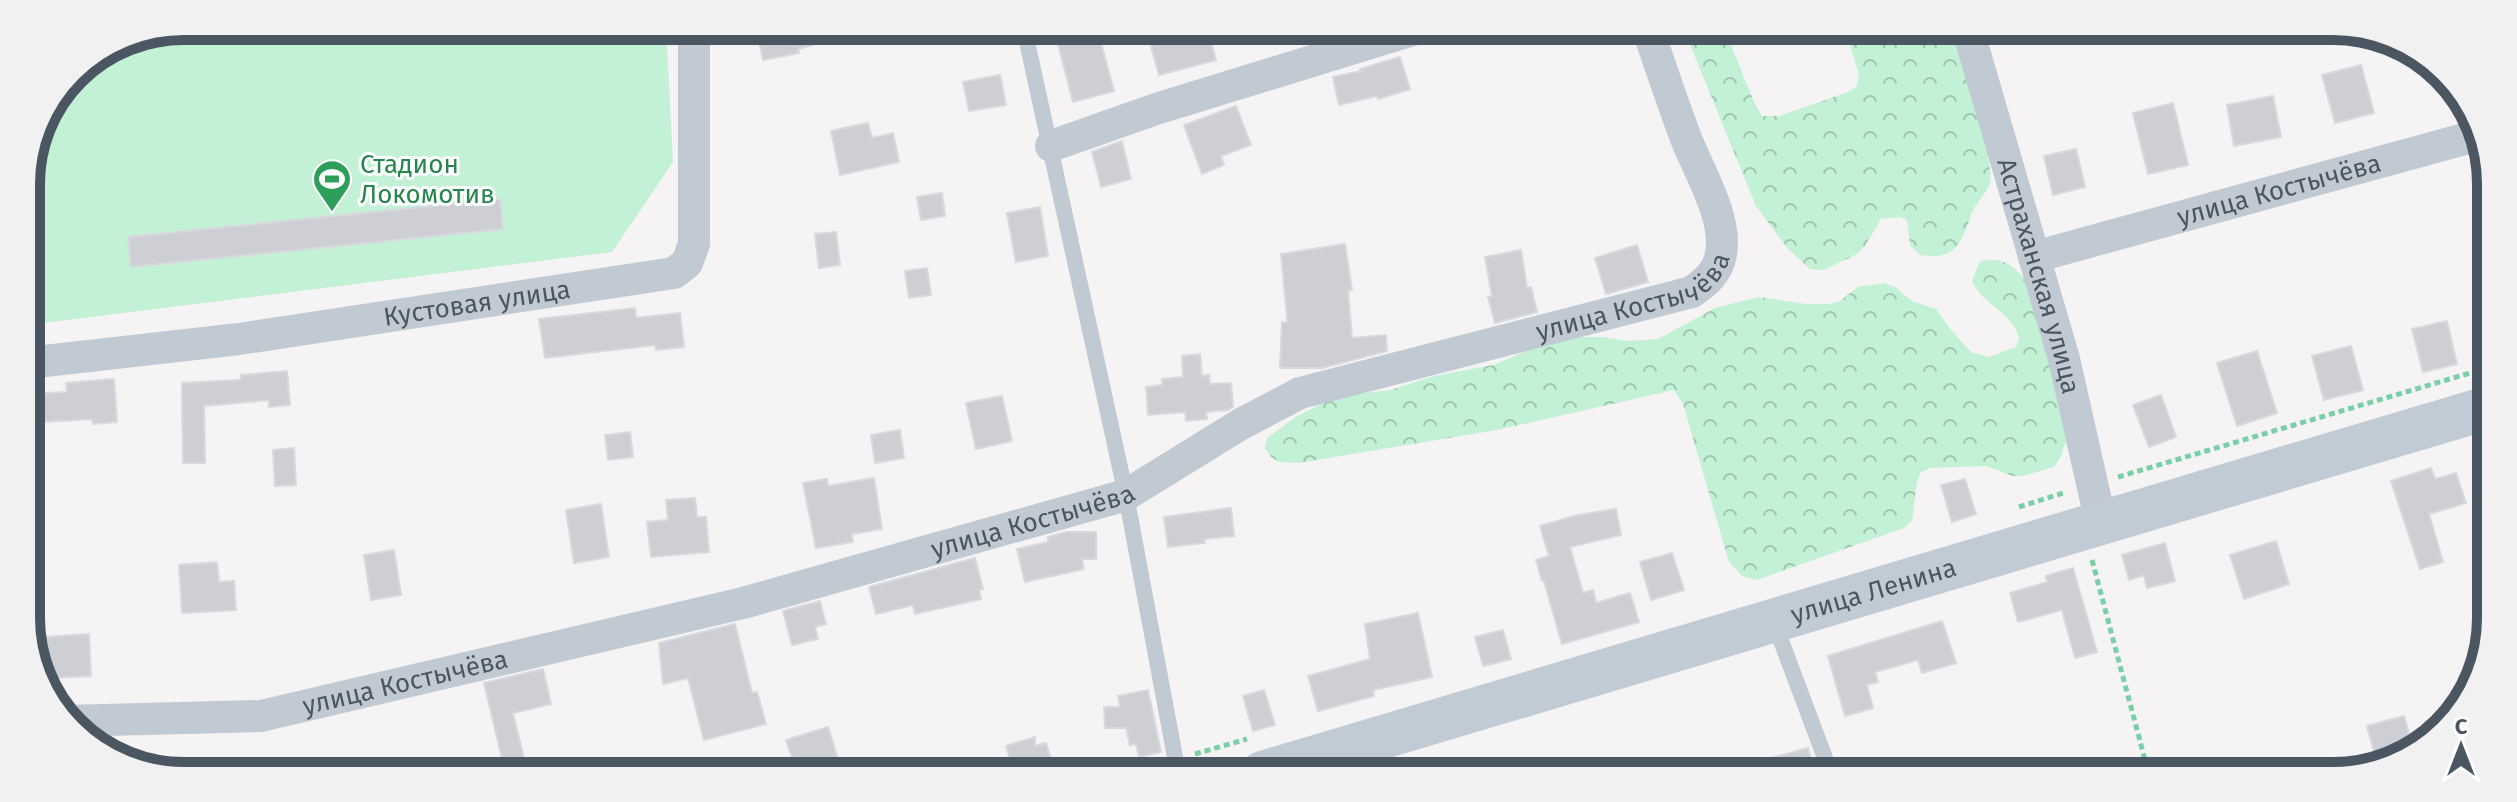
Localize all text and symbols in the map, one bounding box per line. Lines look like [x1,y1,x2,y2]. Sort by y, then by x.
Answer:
street label: улица Костычёва [2174,147,2384,233]
place label: Стадион Локомотив [360,149,495,210]
street label: Астраханская улица [1991,154,2087,397]
sports icon: Стадион Локомотив [311,158,353,213]
street label: улица Костычёва [1533,249,1736,347]
street label: Кустовая улица [381,273,573,332]
street label: улица Костычёва [927,478,1141,565]
street label: улица Ленина [1787,552,1960,630]
street label: улица Костычёва [299,643,511,721]
north arrow [2421,706,2501,786]
text: С [2455,713,2468,740]

